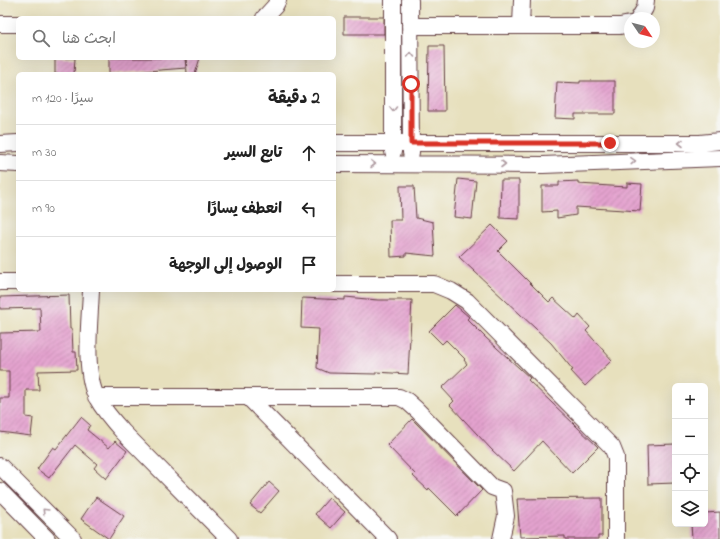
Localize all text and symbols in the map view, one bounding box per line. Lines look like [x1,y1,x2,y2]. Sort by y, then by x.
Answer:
north arrow [624,12,660,48]
search box [16,16,336,60]
icon: search [30,27,52,49]
text: ابحث هنا [62,28,116,50]
one-way arrow [407,52,415,58]
route start [402,75,420,93]
text: 2 دقيقة [268,86,320,111]
text: سيرًا · 120 m [32,89,93,108]
one-way arrow [389,106,397,112]
route end [601,134,619,152]
one-way arrow [678,139,684,147]
text: تابع السير [225,142,282,164]
icon: ahead [298,142,320,164]
text: 30 m [32,143,56,162]
one-way arrow [630,156,636,165]
one-way arrow [370,160,376,168]
one-way arrow [500,160,506,168]
text: انعطف يسارًا [207,198,282,220]
icon: left [298,198,320,220]
text: 90 m [32,199,55,218]
text: الوصول إلى الوجهة [169,254,282,276]
icon: arrive [298,254,320,276]
map controls [672,383,708,527]
button: + [672,383,708,419]
button: − [672,419,708,455]
button: locate [672,455,708,491]
button: layers [672,491,708,527]
one-way arrow [42,509,50,516]

